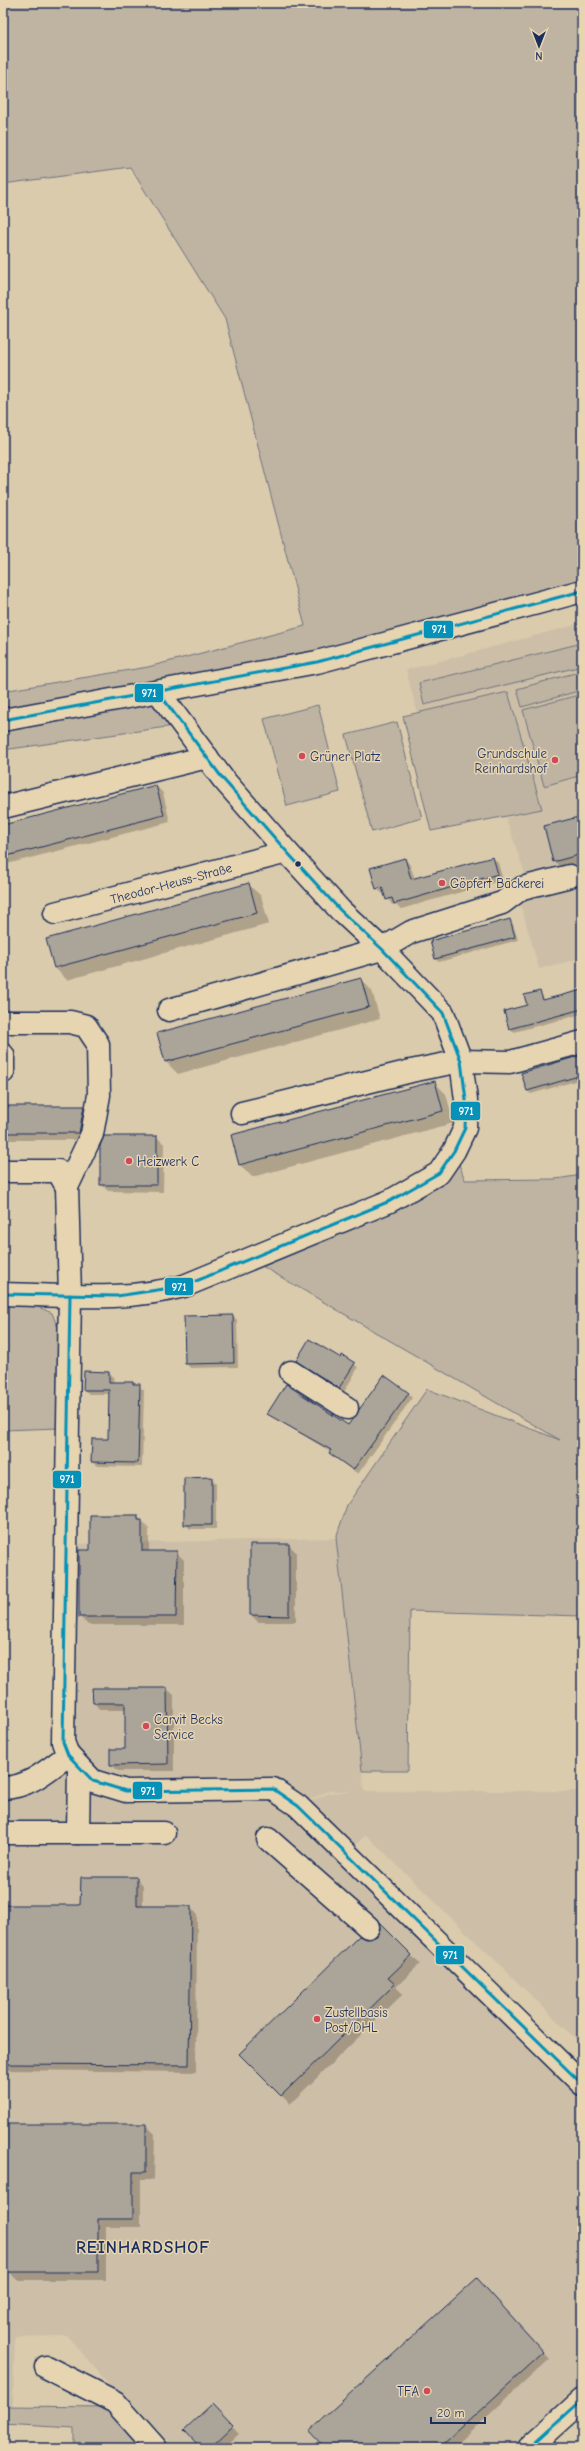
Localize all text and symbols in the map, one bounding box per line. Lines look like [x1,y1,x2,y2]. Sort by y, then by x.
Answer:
north arrow [519,26,559,66]
text: N [535,49,543,62]
line badge: 971 [423,620,454,639]
text: 971 [431,623,447,636]
line badge: 971 [134,683,164,703]
text: 971 [141,687,157,700]
place label: Grundschule Reinhardshof [475,746,548,776]
place label: Grüner Platz [310,749,381,764]
marker: Grüner Platz [297,751,307,761]
marker: Grundschule Reinhardshof [550,755,560,765]
unlabelled marker [293,859,303,869]
street label: Theodor-Heuss-Straße [109,860,234,907]
place label: Göpfert Bäckerei [450,876,544,891]
marker: Göpfert Bäckerei [437,878,447,888]
line badge: 971 [450,1101,481,1121]
text: 971 [458,1105,474,1118]
place label: Heizwerk C [137,1154,199,1169]
marker: Heizwerk C [124,1156,134,1166]
line badge: 971 [164,1277,194,1296]
text: 971 [171,1281,187,1294]
line badge: 971 [52,1470,82,1489]
text: 971 [59,1473,75,1486]
place label: Carvit Becks Service [154,1712,223,1742]
marker: Carvit Becks Service [141,1721,151,1731]
line badge: 971 [132,1781,163,1800]
text: 971 [140,1785,156,1798]
line badge: 971 [435,1945,465,1965]
text: 971 [442,1949,458,1962]
place label: Zustellbasis Post/DHL [325,2005,388,2035]
marker: Zustellbasis Post/DHL [312,2014,322,2024]
district label: REINHARDSHOF [76,2238,210,2257]
place label: TFA [397,2384,419,2399]
marker: TFA [422,2386,432,2396]
scale bar [431,2399,485,2425]
text: 20 m [437,2406,465,2420]

